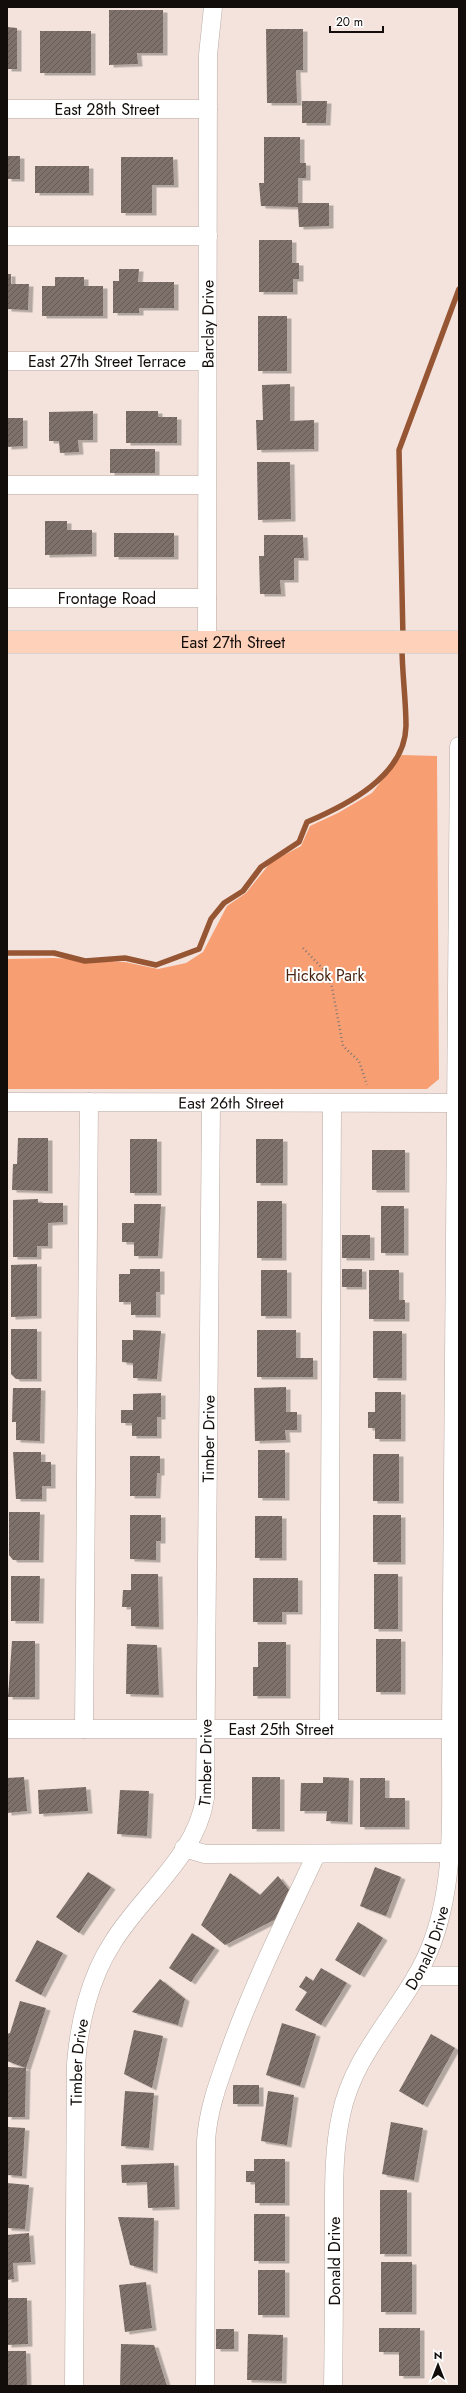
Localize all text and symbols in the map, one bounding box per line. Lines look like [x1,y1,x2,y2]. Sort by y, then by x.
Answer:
scale bar [330,8,383,34]
text: 20 m [336,13,363,31]
street label: East 28th Street [55,98,160,121]
street label: Barclay Drive [196,280,219,368]
street label: East 27th Street Terrace [28,350,186,373]
street label: Frontage Road [58,587,156,610]
street label: East 27th Street [181,631,285,654]
park label: Hickok Park [285,964,366,987]
street label: East 26th Street [178,1091,284,1114]
street label: Timber Drive [196,1395,220,1482]
street label: East 25th Street [228,1718,334,1741]
street label: Timber Drive [192,1719,217,1808]
street label: Donald Drive [399,1904,454,1994]
street label: Timber Drive [64,2017,94,2106]
street label: Donald Drive [322,2217,346,2306]
north arrow [418,2345,458,2385]
text: N [434,2347,442,2363]

